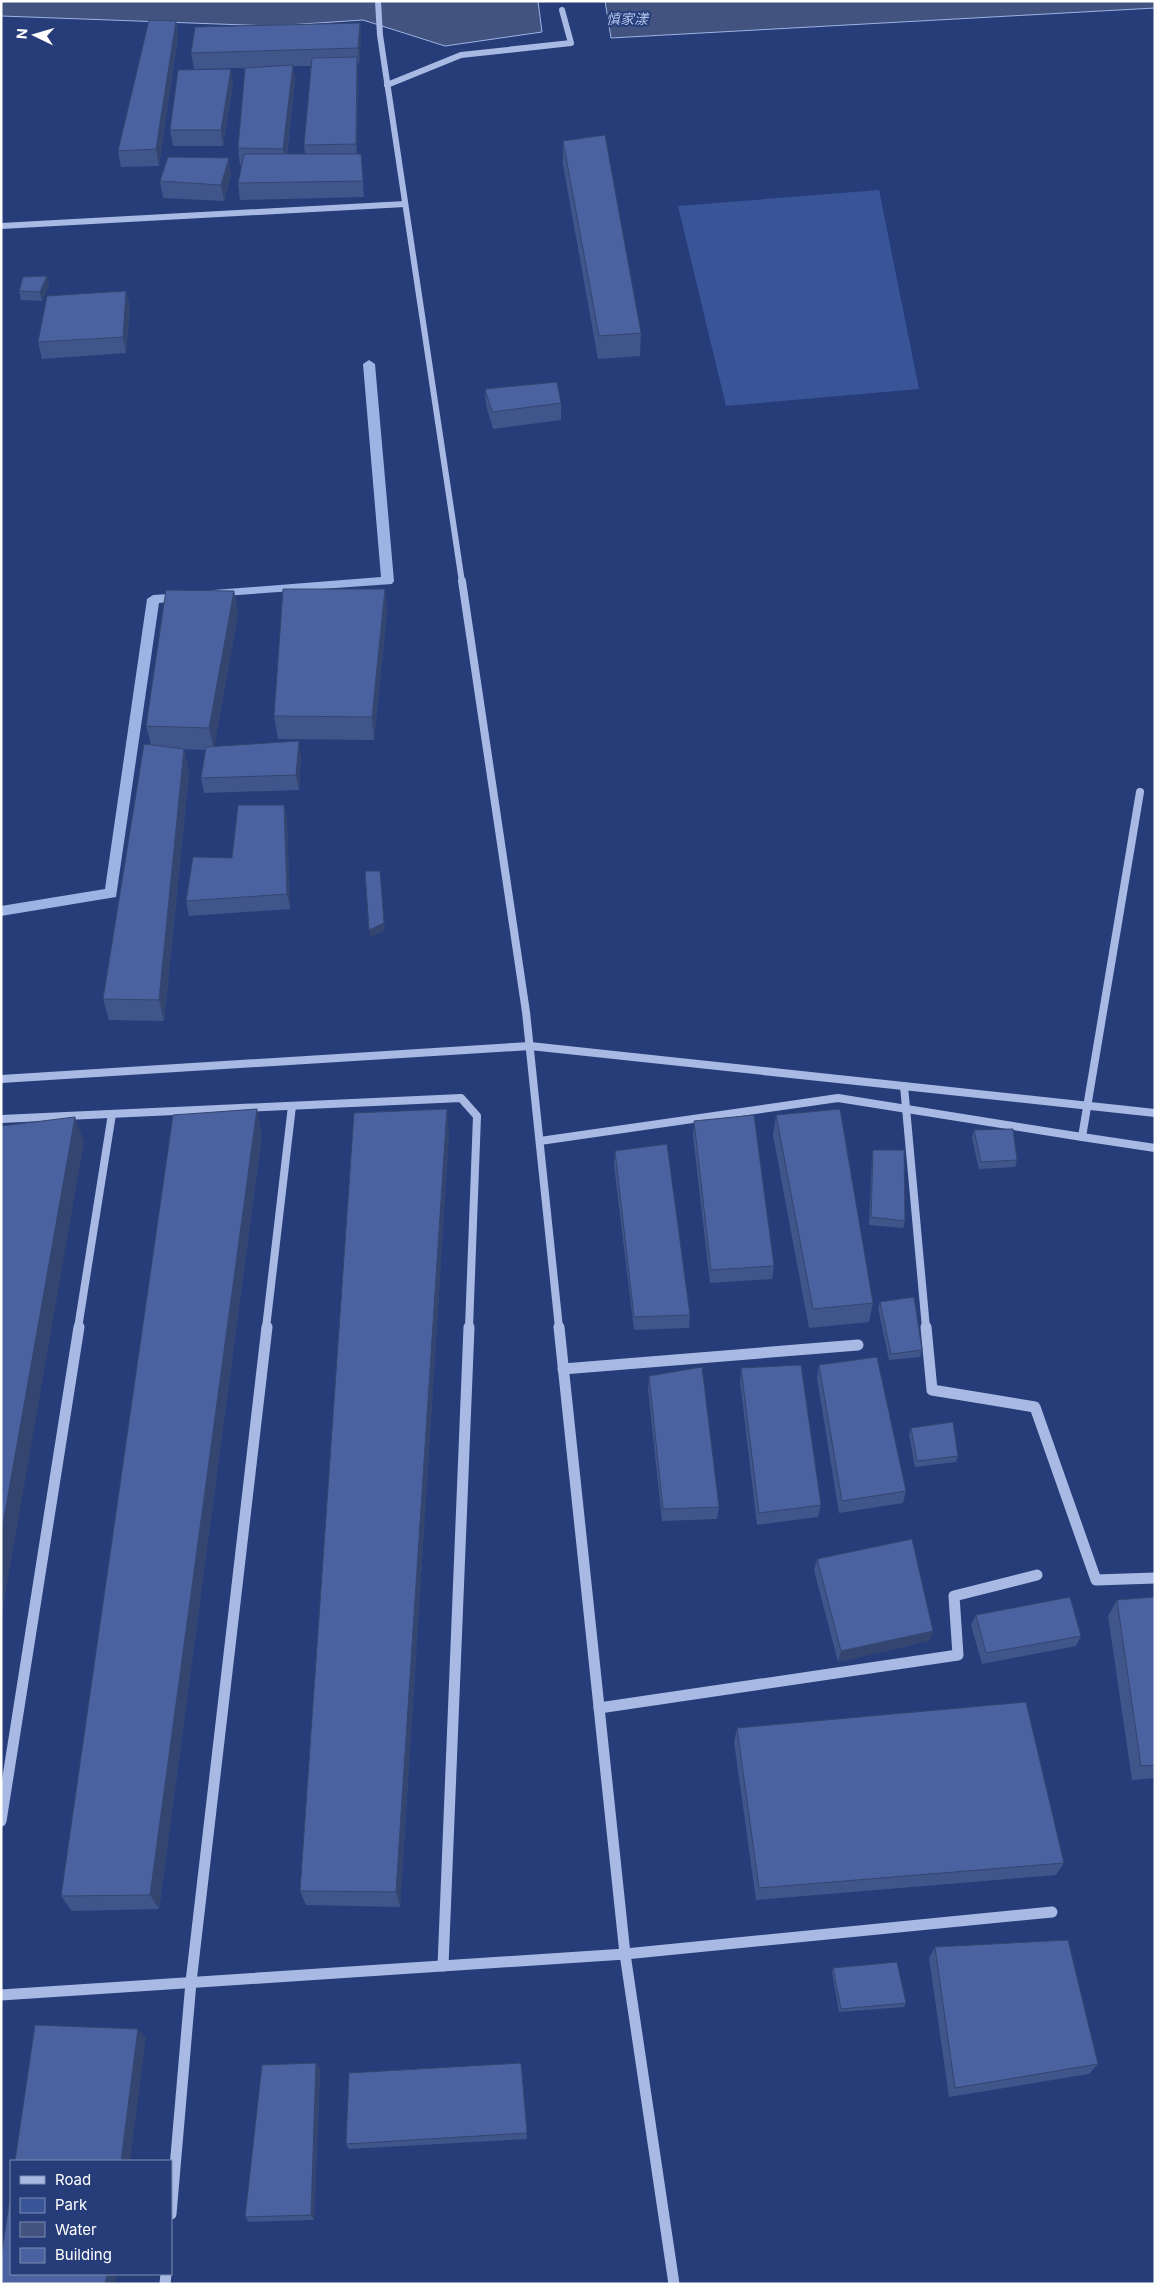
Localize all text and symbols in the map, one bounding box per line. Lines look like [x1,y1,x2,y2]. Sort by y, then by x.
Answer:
north arrow [10,10,60,60]
water label: 慎家漾 [606,10,650,27]
text: N [13,28,30,40]
legend [10,2160,172,2275]
text: Road [55,2170,91,2189]
text: Park [55,2195,88,2214]
text: Water [55,2220,97,2239]
text: Building [55,2245,112,2264]

